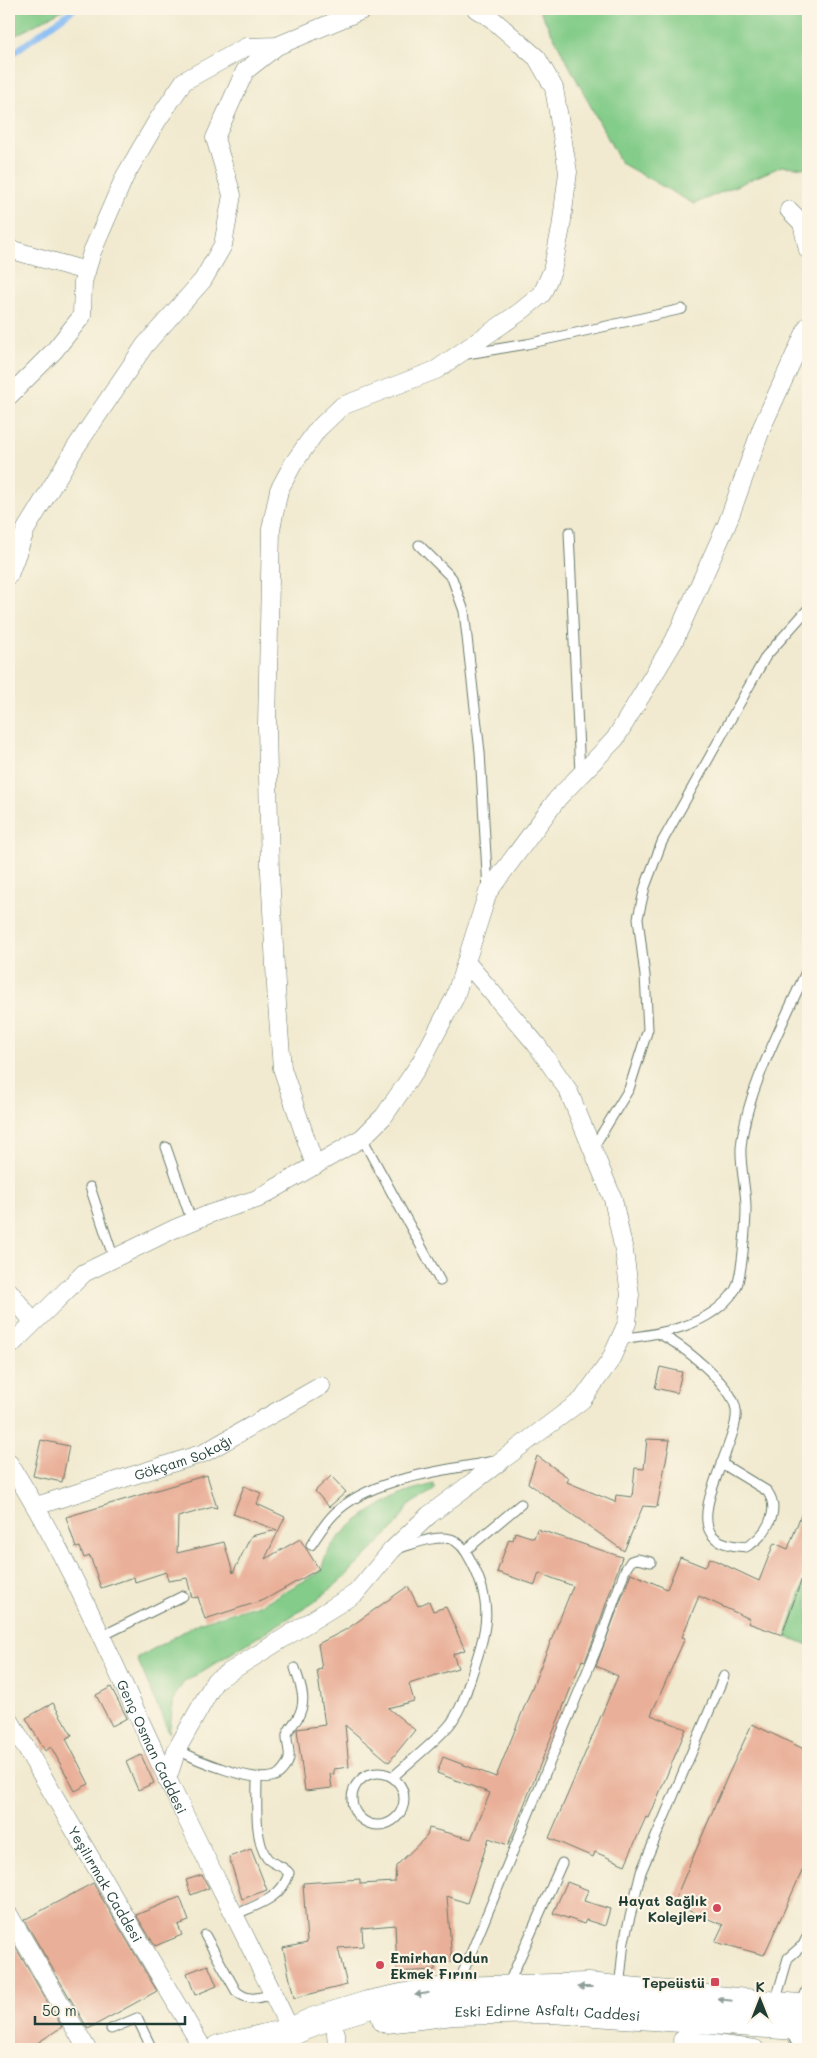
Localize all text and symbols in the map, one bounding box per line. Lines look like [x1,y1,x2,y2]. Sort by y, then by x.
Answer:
street label: Gökçam Sokağı [132,1430,235,1484]
street label: Genç Osman Caddesi [113,1676,192,1817]
street label: Yeşilırmak Caddesi [64,1822,147,1945]
place label: Hayat Sağlık Kolejleri [618,1891,707,1926]
marker: Hayat Sağlık Kolejleri [711,1902,723,1914]
place label: Emirhan Odun Ekmek Fırını [390,1948,488,1983]
marker: Emirhan Odun Ekmek Fırını [374,1959,386,1971]
place label: Tepeüstü [642,1973,705,1992]
marker: Tepeüstü [709,1976,721,1988]
north arrow [734,1976,784,2026]
text: K [755,1977,765,1996]
one-way arrow [576,1983,592,1991]
one-way arrow [414,1991,430,1999]
scale bar [35,1993,185,2025]
one-way arrow [717,1996,733,2004]
street label: Eski Edirne Asfaltı Caddesi [454,1999,641,2025]
text: 50 m [42,2000,77,2020]

